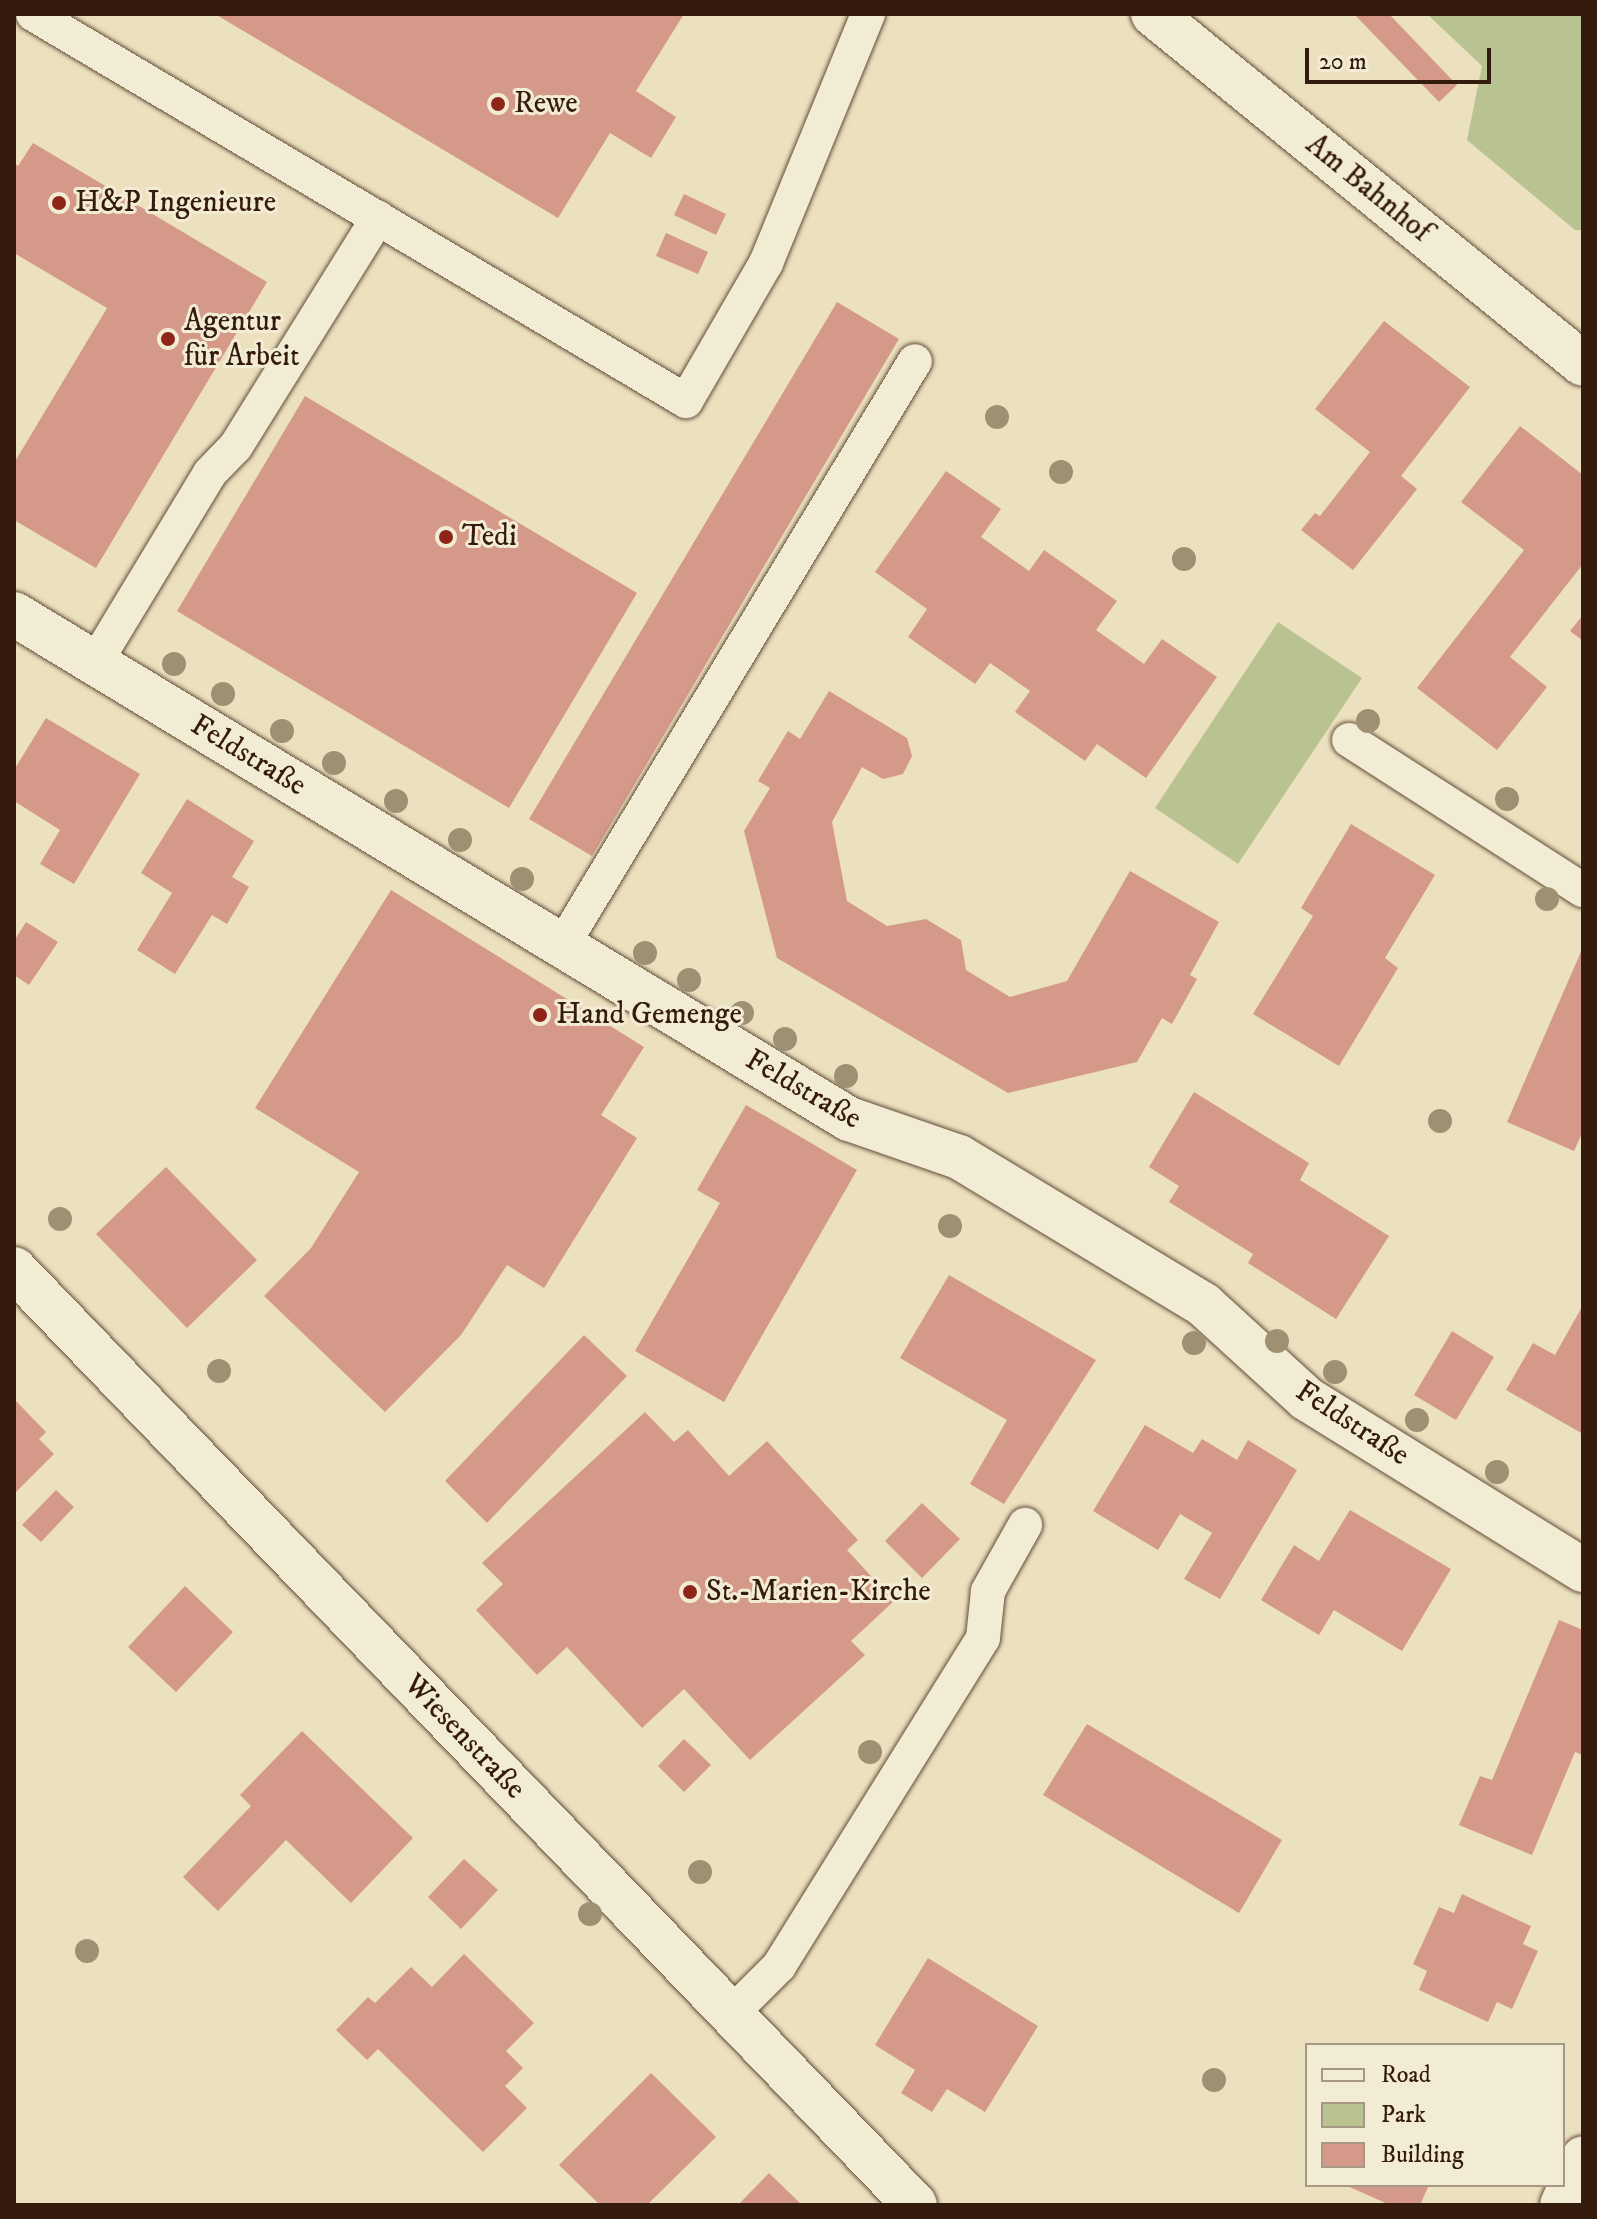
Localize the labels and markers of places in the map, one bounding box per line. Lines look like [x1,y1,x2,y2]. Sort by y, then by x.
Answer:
place label: Rewe [514,86,578,122]
marker: Rewe [489,95,507,113]
place label: H&P Ingenieure [75,185,276,221]
marker: H&P Ingenieure [50,194,68,212]
place label: Agentur für Arbeit [184,304,300,374]
marker: Agentur für Arbeit [159,330,177,348]
place label: Tedi [462,519,517,555]
marker: Tedi [437,528,455,546]
place label: Hand Gemenge [556,997,742,1033]
marker: Hand Gemenge [531,1006,549,1024]
place label: St.-Marien-Kirche [706,1574,931,1610]
marker: St.-Marien-Kirche [681,1583,699,1601]

